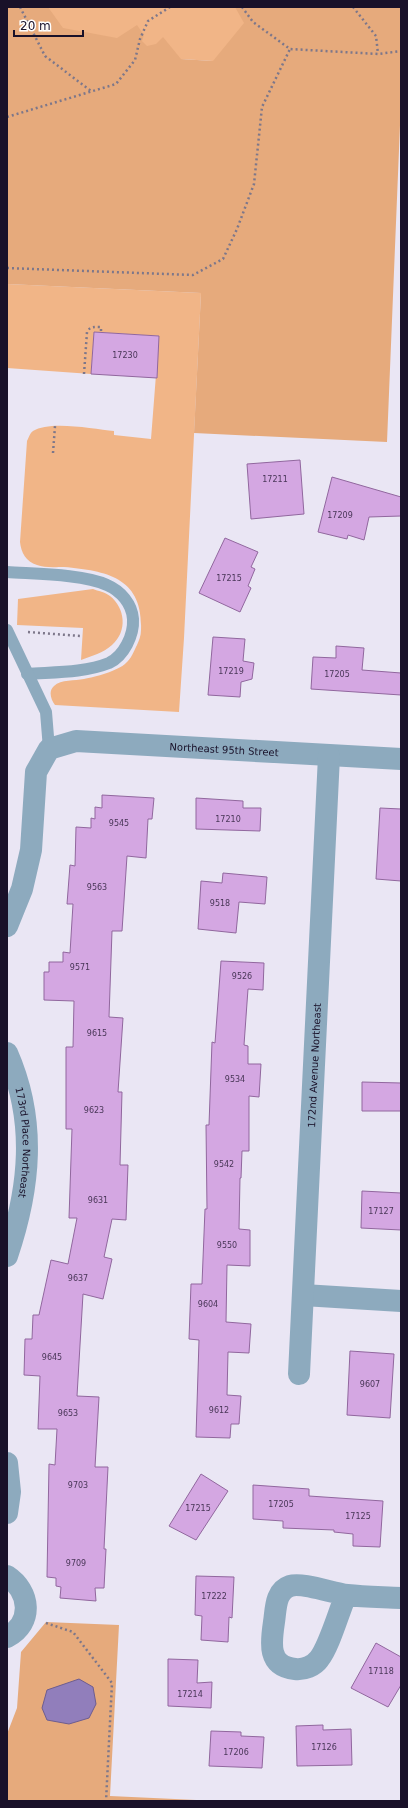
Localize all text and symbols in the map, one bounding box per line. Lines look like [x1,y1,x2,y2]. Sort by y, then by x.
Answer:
scale bar [14,12,83,38]
text: 20 m [20,19,51,33]
house number: 17230 [112,351,138,360]
house number: 17211 [262,475,288,484]
house number: 17209 [327,511,353,520]
house number: 17215 [216,574,242,583]
house number: 17219 [218,667,244,676]
house number: 17205 [324,670,350,679]
street label: Northeast 95th Street [169,741,279,758]
house number: 17210 [215,815,241,824]
house number: 9545 [109,819,129,828]
house number: 9563 [87,883,107,892]
house number: 9518 [210,899,230,908]
house number: 9571 [70,963,90,972]
house number: 9526 [232,972,252,981]
street label: 172nd Avenue Northeast [305,1003,323,1128]
house number: 9615 [87,1029,107,1038]
house number: 9534 [225,1075,245,1084]
street label: 173rd Place Northeast [14,1086,32,1199]
house number: 9623 [84,1106,104,1115]
house number: 9542 [214,1160,234,1169]
house number: 9631 [88,1196,108,1205]
house number: 17127 [368,1207,394,1216]
house number: 9550 [217,1241,237,1250]
house number: 9637 [68,1274,88,1283]
house number: 9604 [198,1300,218,1309]
house number: 9645 [42,1353,62,1362]
house number: 9607 [360,1380,380,1389]
house number: 9612 [209,1406,229,1415]
house number: 9653 [58,1409,78,1418]
house number: 9703 [68,1481,88,1490]
house number: 17205 [268,1500,294,1509]
house number: 17215 [185,1504,211,1513]
house number: 17125 [345,1512,371,1521]
house number: 9709 [66,1559,86,1568]
house number: 17222 [201,1592,227,1601]
house number: 17118 [368,1667,394,1676]
house number: 17214 [177,1690,203,1699]
house number: 17126 [311,1743,337,1752]
house number: 17206 [223,1748,249,1757]

